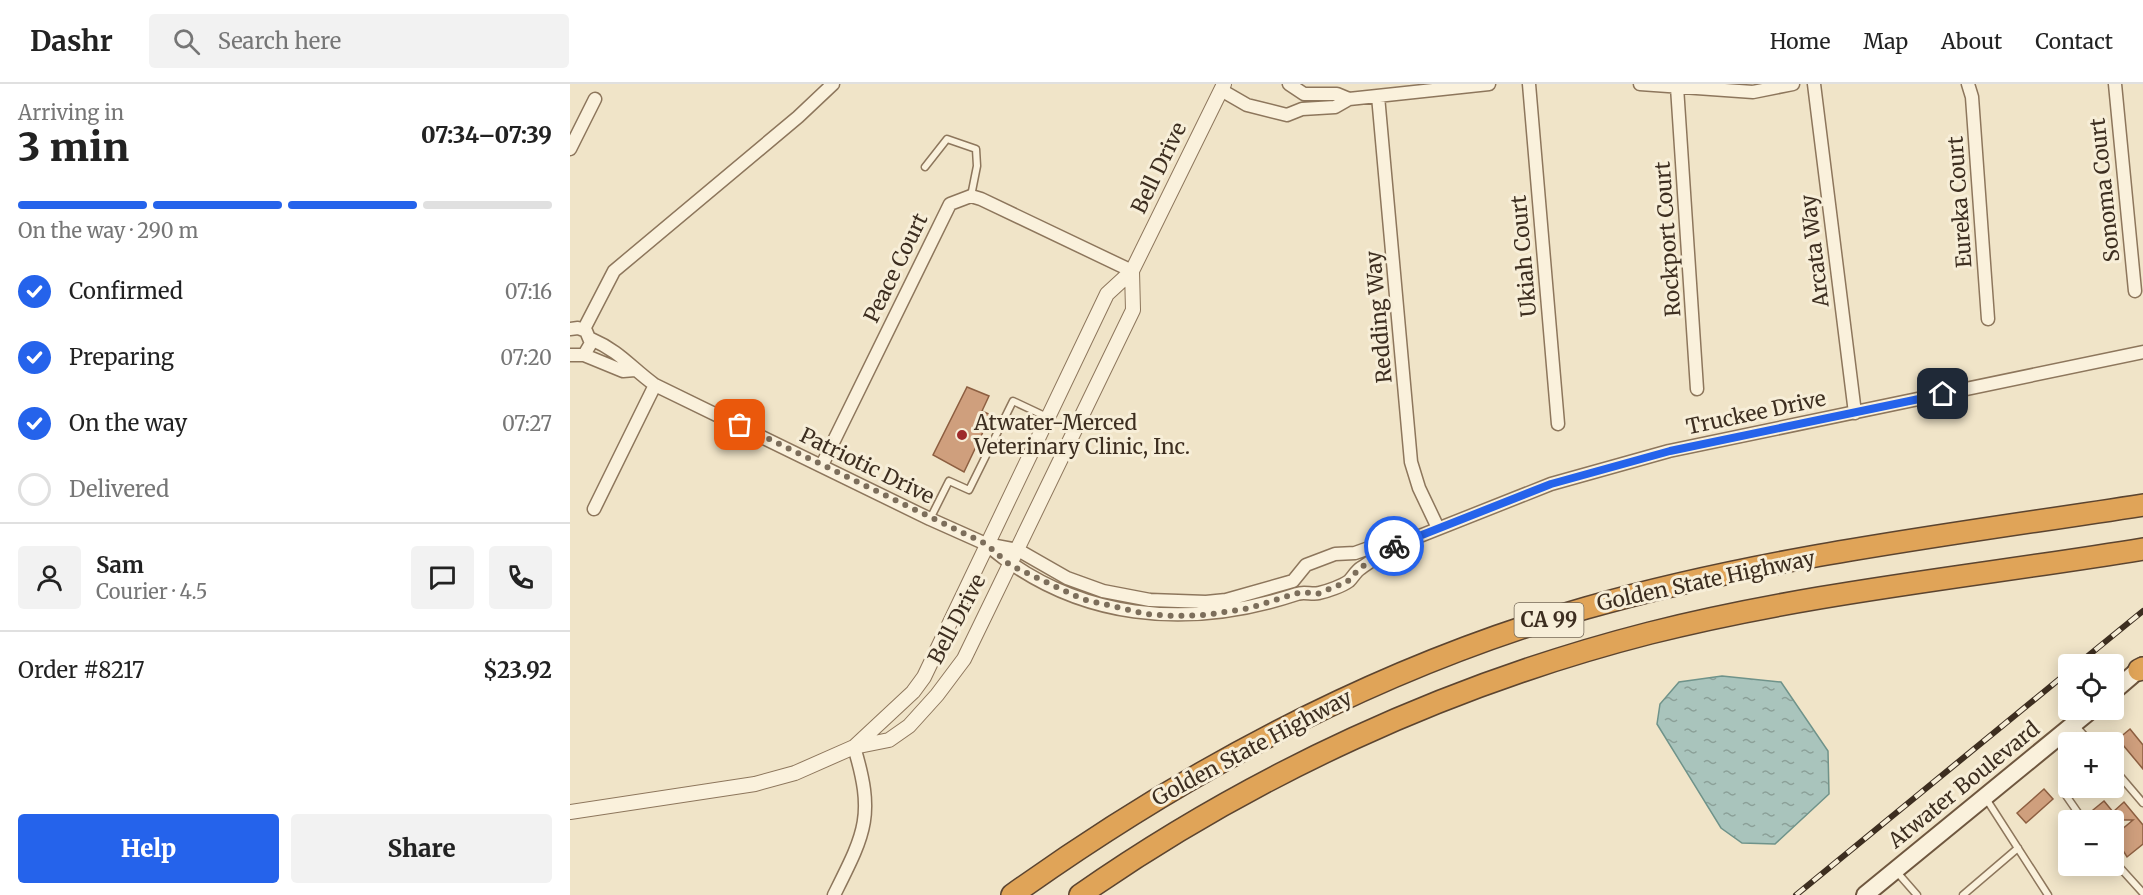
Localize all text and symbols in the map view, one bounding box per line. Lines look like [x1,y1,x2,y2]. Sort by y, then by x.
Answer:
search box [149,14,569,68]
text: Dashr [30,23,113,59]
icon: search [170,25,203,58]
text: Search here [218,27,341,55]
text: Home [1770,28,1830,55]
text: Map [1863,28,1908,55]
text: About [1941,28,2002,55]
text: Contact [2035,28,2113,55]
text: Arriving in [18,100,124,125]
street label: Sonoma Court [2084,117,2125,263]
street label: Bell Drive [1125,118,1192,218]
text: 07:34–07:39 [421,121,552,149]
text: 3 min [18,123,129,172]
street label: Eureka Court [1941,135,1978,269]
street label: Rockport Court [1649,160,1686,318]
street label: Arcata Way [1794,192,1835,310]
street label: Ukiah Court [1505,194,1542,318]
street label: Peace Court [858,209,934,327]
text: On the way · 290 m [18,218,198,243]
street label: Redding Way [1359,249,1398,384]
icon: check [18,275,51,308]
text: Confirmed [69,277,183,305]
text: 07:16 [505,279,552,304]
icon: check [18,341,51,374]
text: Preparing [69,343,174,371]
text: 07:20 [500,345,552,370]
pin [1917,368,1968,419]
icon: home [1926,377,1959,410]
street label: Truckee Drive [1684,385,1828,440]
pin [714,399,765,450]
icon: check [18,407,51,440]
icon: bag [723,408,756,441]
text: On the way [69,409,187,437]
place label: Atwater-Merced Veterinary Clinic, Inc. [973,409,1190,460]
text: 07:27 [502,411,552,436]
street label: Patriotic Drive [796,421,939,510]
marker: Atwater-Merced Veterinary Clinic, Inc. [955,428,969,442]
text: Delivered [69,475,169,503]
courier [1364,516,1424,576]
icon: bike [1378,530,1411,563]
street label: Golden State Highway [1594,544,1818,617]
button: person [18,546,81,609]
button: chat [411,546,474,609]
button: phone [489,546,552,609]
text: Sam [96,551,144,579]
street label: Bell Drive [922,569,992,668]
text: Courier · 4.5 [96,579,208,604]
road number: CA 99 [1514,603,1584,637]
map controls [2058,654,2124,876]
button: locate [2058,654,2124,720]
text: Order #8217 [18,656,144,684]
text: $23.92 [483,656,552,684]
street label: Golden State Highway [1147,683,1357,812]
street label: Atwater Boulevard [1882,715,2045,855]
button: + [2058,732,2124,798]
button: − [2058,810,2124,876]
button: Help [18,814,279,883]
button: Share [291,814,552,883]

